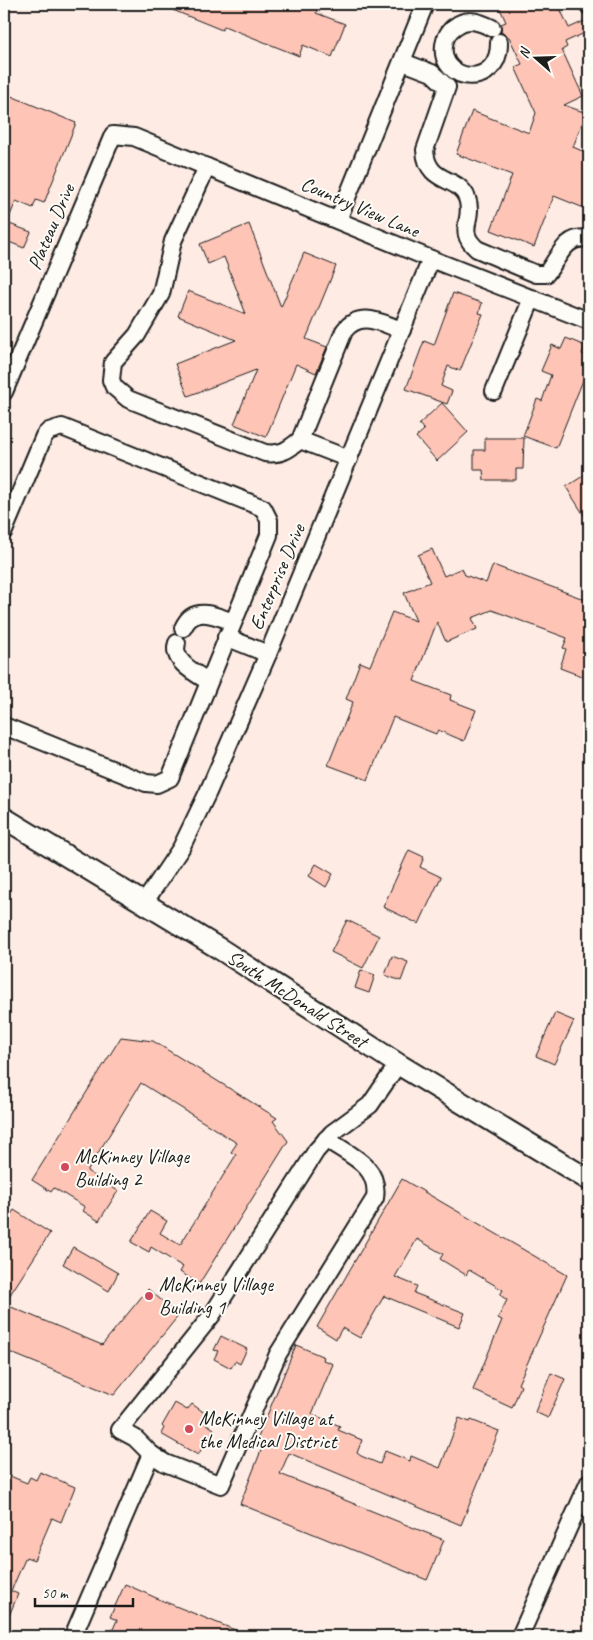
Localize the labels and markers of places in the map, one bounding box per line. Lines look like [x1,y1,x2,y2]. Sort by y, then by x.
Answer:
place label: McKinney Village Building 2 [75,1144,190,1192]
marker: McKinney Village Building 2 [59,1161,71,1173]
place label: McKinney Village Building 1 [159,1272,274,1320]
marker: McKinney Village Building 1 [143,1290,155,1302]
place label: McKinney Village at the Medical District [199,1406,339,1454]
marker: McKinney Village at the Medical District [183,1423,195,1435]

